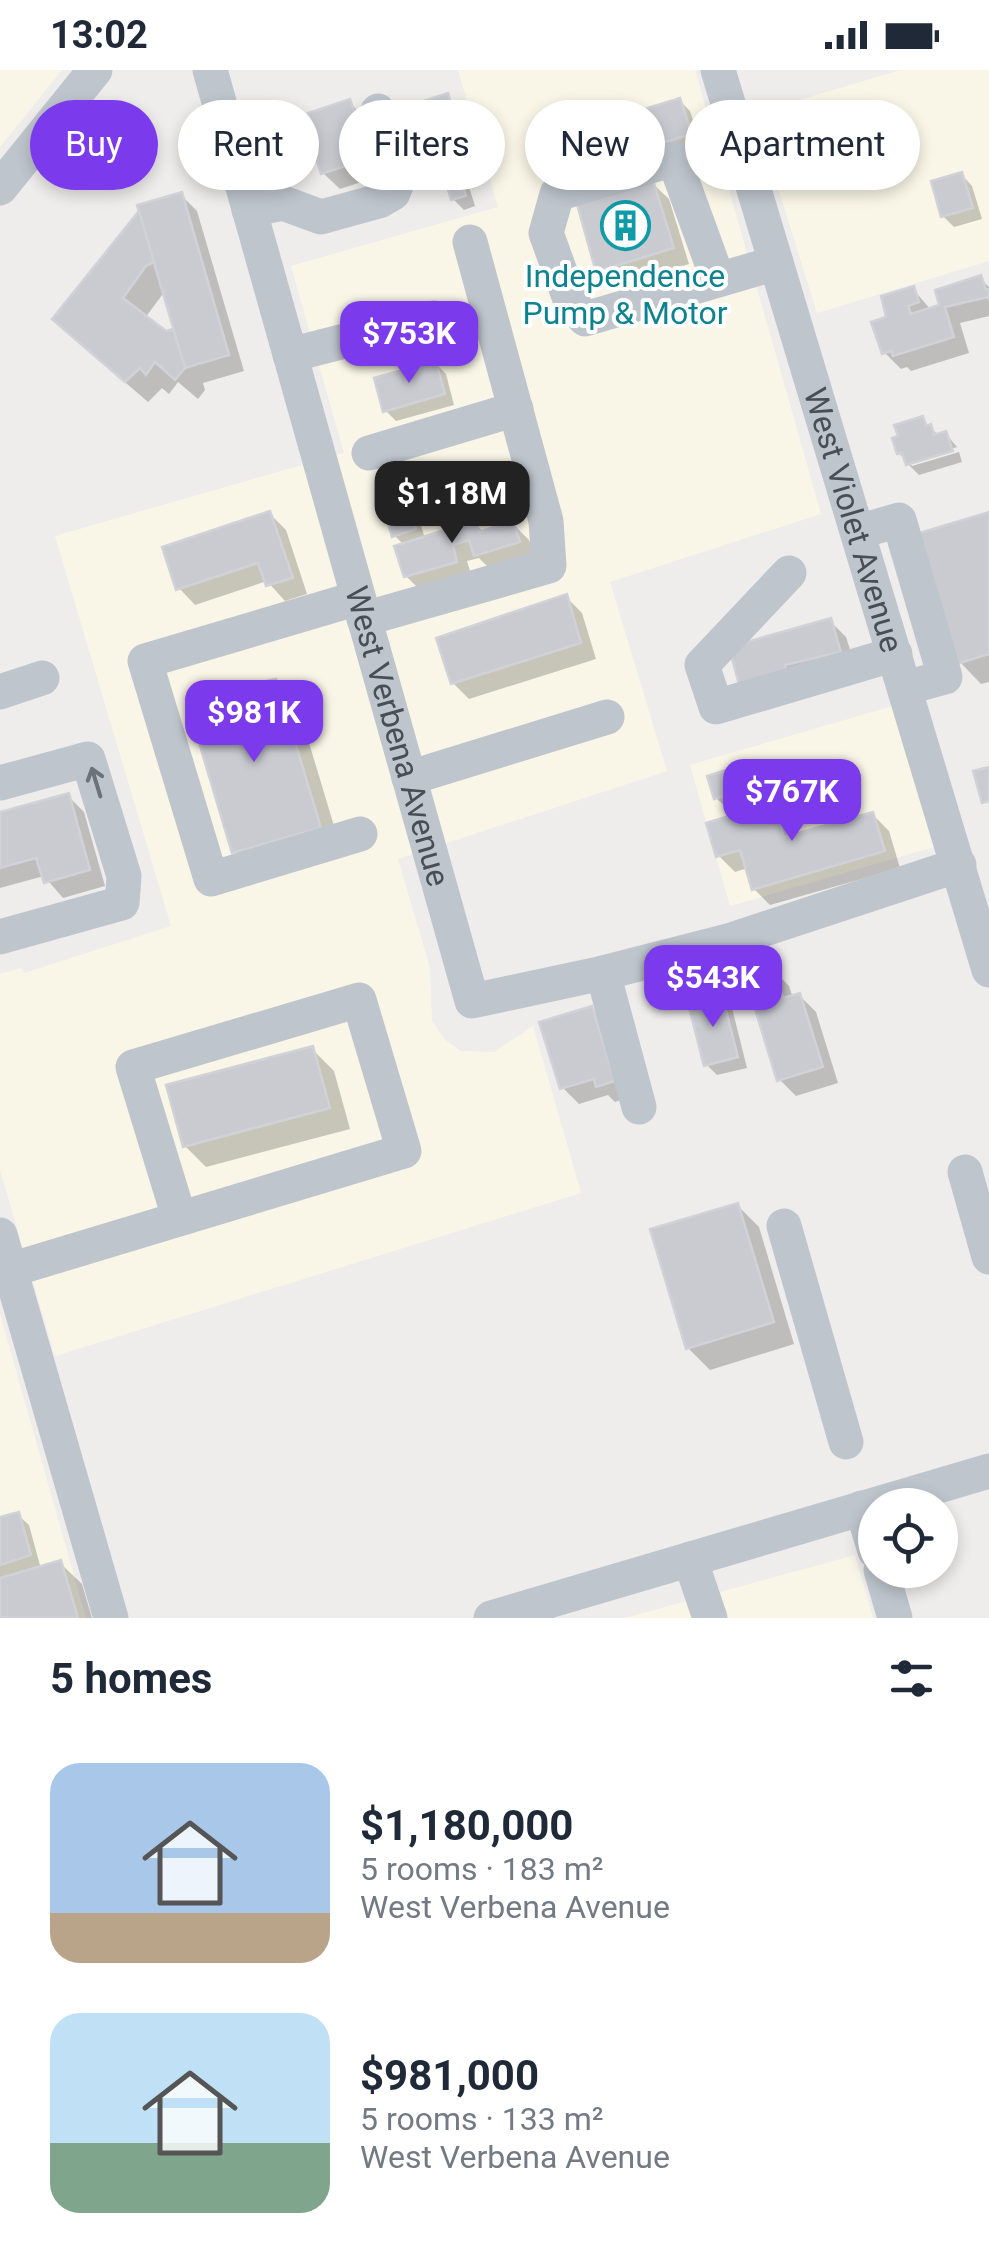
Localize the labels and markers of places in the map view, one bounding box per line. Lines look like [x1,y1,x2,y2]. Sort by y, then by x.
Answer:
building icon: Independence Pump & Motor [599,200,651,252]
place label: Independence Pump & Motor [522,257,728,332]
pin: $753K [339,301,479,386]
pin: $1.18M [371,461,533,546]
pin: $981K [184,680,324,765]
pin: $767K [722,759,862,844]
pin: $543K [643,945,783,1030]

